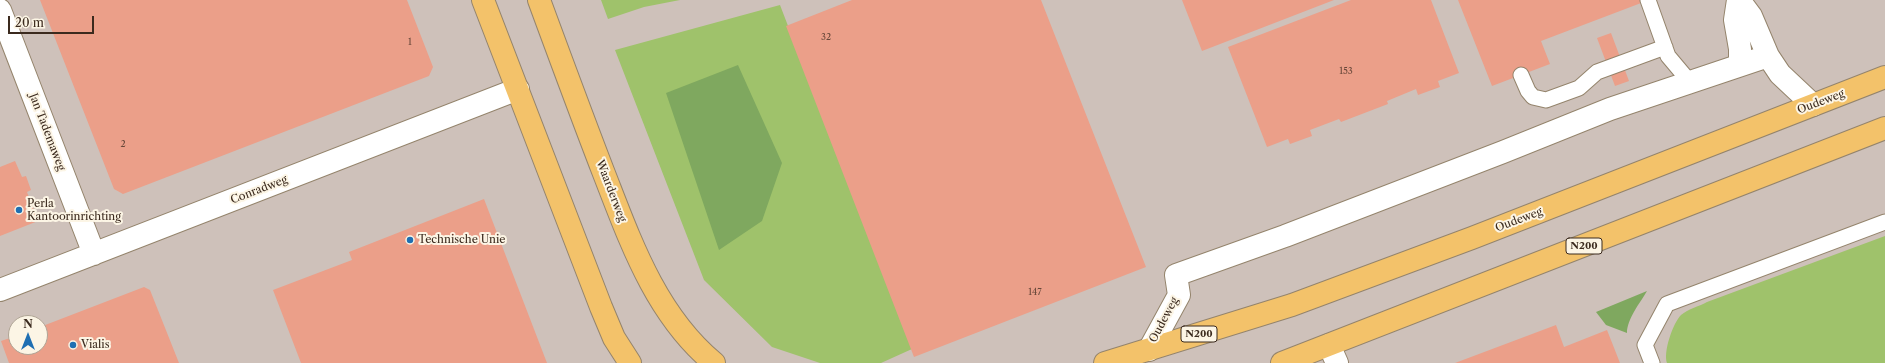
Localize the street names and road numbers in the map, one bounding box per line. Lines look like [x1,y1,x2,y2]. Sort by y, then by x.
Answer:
street label: Oudeweg [1796,87,1846,117]
street label: Jan Tademaweg [26,91,68,173]
street label: Waarderweg [593,158,629,224]
street label: Conradweg [229,173,289,207]
street label: Oudeweg [1494,205,1544,235]
road number: N200 [1566,238,1602,254]
street label: Oudeweg [1147,295,1181,345]
road number: N200 [1181,326,1217,342]

